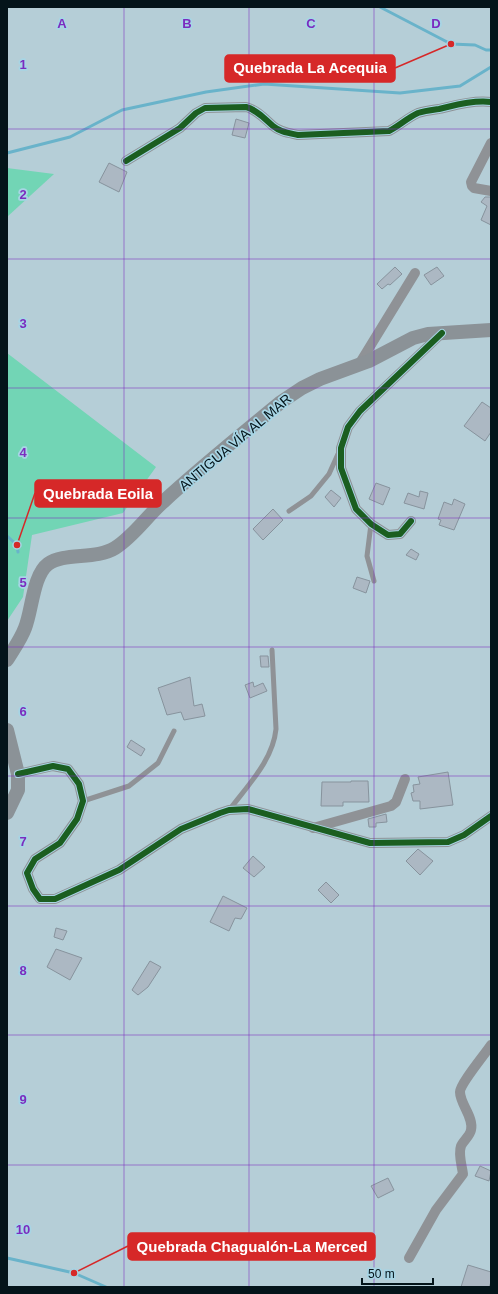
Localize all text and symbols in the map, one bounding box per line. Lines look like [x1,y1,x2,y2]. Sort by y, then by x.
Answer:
text: A [57,16,67,31]
text: B [182,16,192,31]
text: C [306,16,316,31]
text: D [431,16,441,31]
callout: Quebrada La Acequia [225,55,395,82]
text: 1 [19,57,27,72]
text: Quebrada La Acequia [233,59,387,76]
text: 2 [19,187,27,202]
text: 3 [19,316,27,331]
street label: ANTIGUA VÍA AL MAR [176,390,294,494]
text: 4 [19,445,27,460]
callout: Quebrada Eoila [35,480,161,507]
text: Quebrada Eoila [43,485,154,502]
text: 5 [19,575,27,590]
text: 6 [19,704,27,719]
text: 7 [19,834,27,849]
text: 8 [19,963,27,978]
text: 9 [19,1092,27,1107]
text: 10 [16,1222,30,1237]
callout: Quebrada Chagualón-La Merced [128,1233,375,1260]
text: Quebrada Chagualón-La Merced [137,1238,367,1255]
scale bar [362,1260,433,1286]
text: 50 m [368,1267,395,1281]

